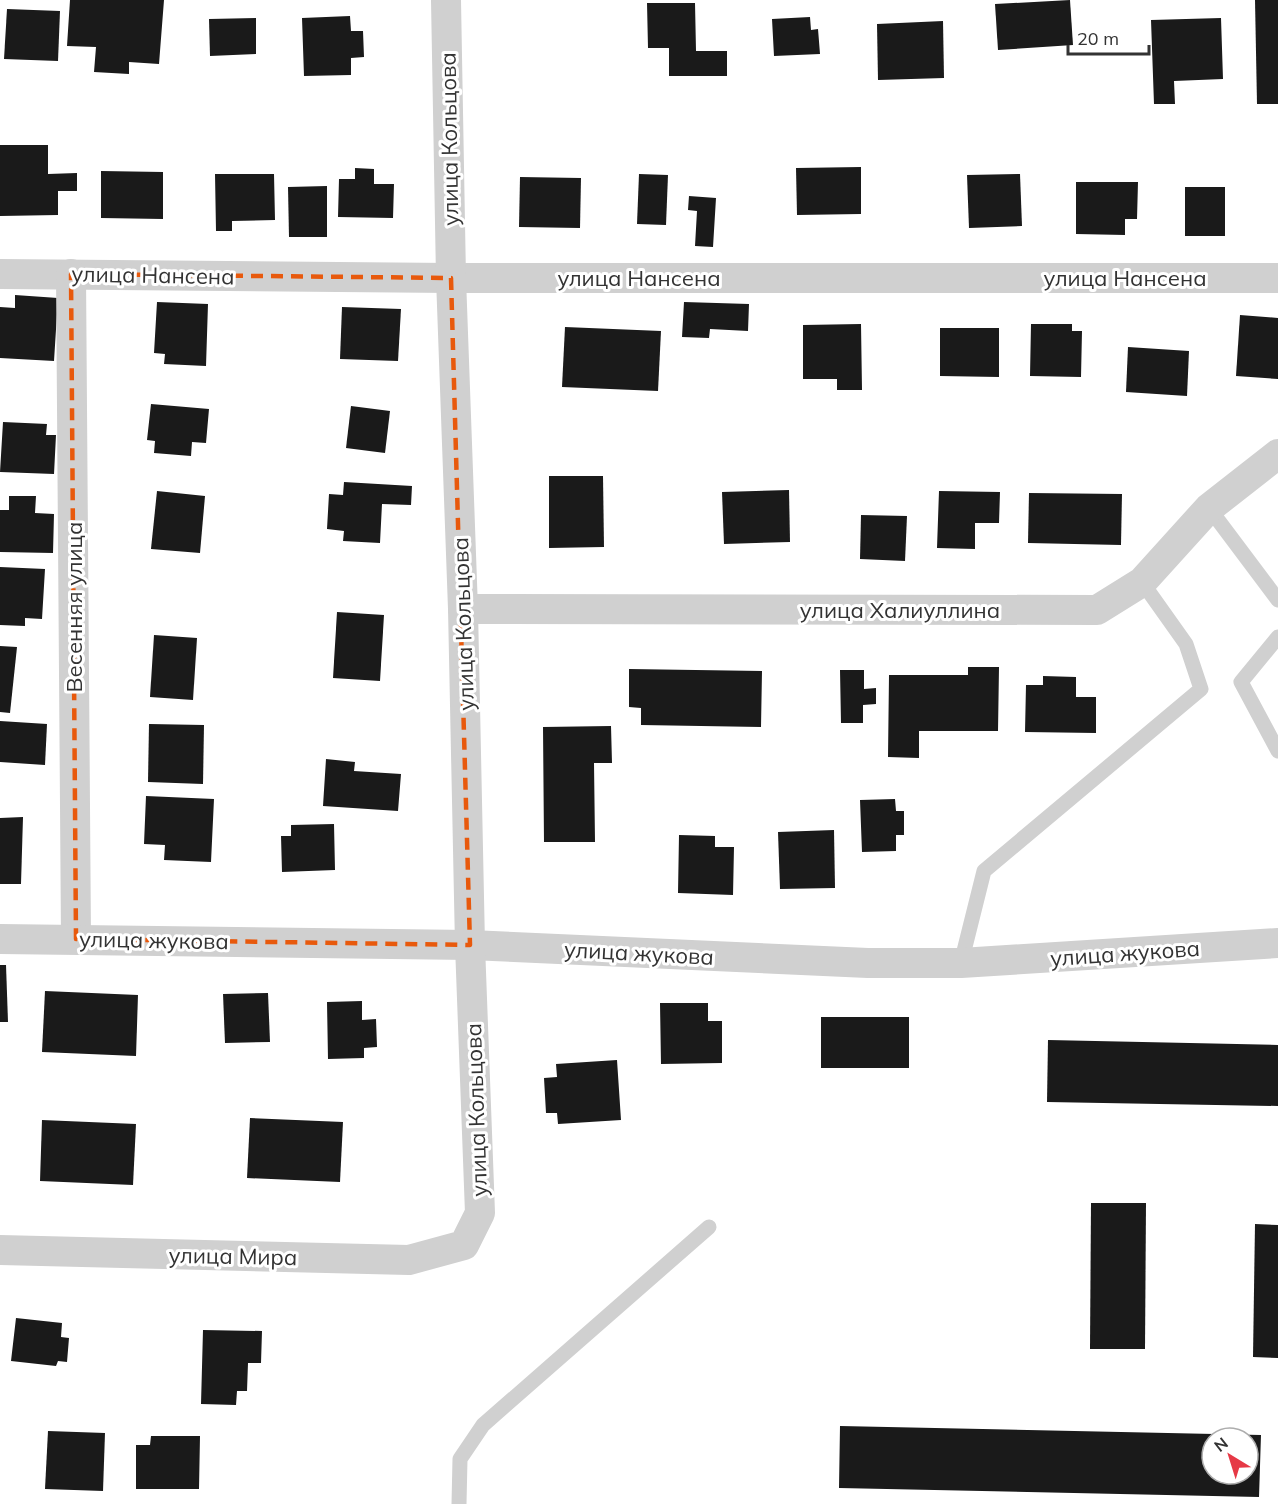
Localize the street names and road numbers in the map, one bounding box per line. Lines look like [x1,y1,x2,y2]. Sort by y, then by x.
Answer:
street label: улица Кольцова [433,52,465,226]
street label: улица Нансена [71,260,235,290]
street label: улица Нансена [557,264,721,292]
street label: улица Нансена [1043,264,1207,292]
street label: Весенняя улица [60,522,88,692]
street label: улица Кольцова [446,537,480,711]
street label: улица Халиуллина [800,596,1000,624]
street label: улица жукова [79,925,229,955]
street label: улица жукова [1049,934,1201,972]
street label: улица жукова [563,935,715,971]
street label: улица Кольцова [459,1023,493,1197]
street label: улица Мира [168,1241,298,1271]

